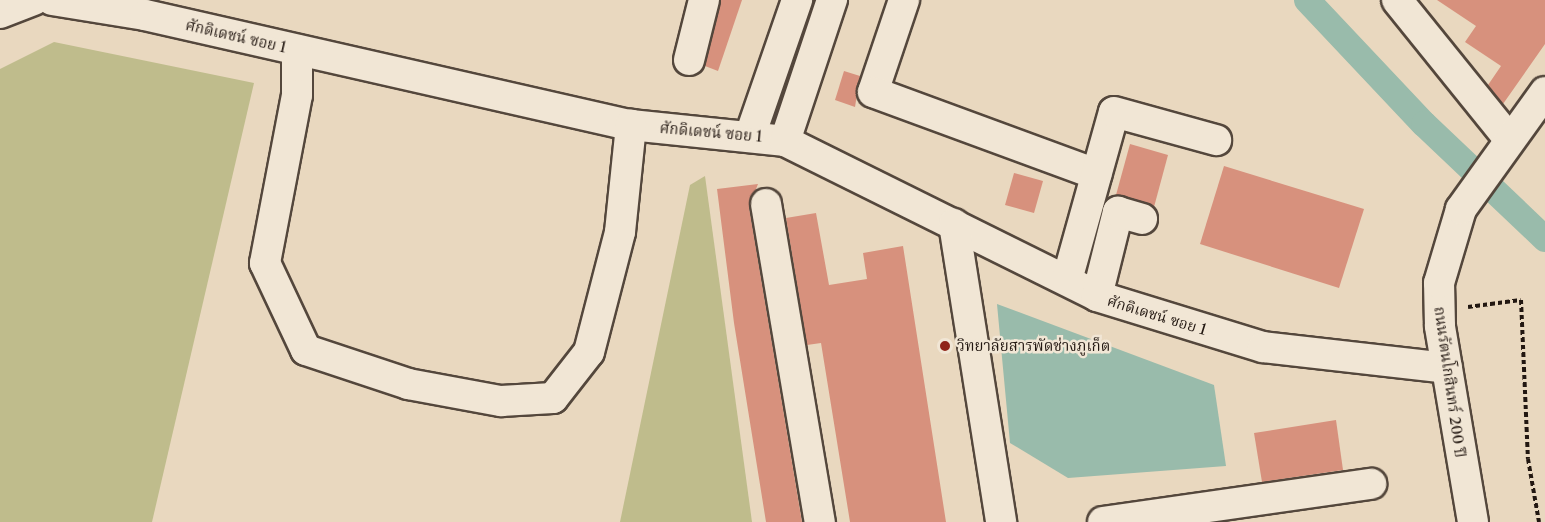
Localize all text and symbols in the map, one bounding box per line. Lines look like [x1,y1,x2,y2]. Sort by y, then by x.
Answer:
street label: ศักดิเดชน์ ซอย 1 [184,16,288,56]
street label: ศักดิเดชน์ ซอย 1 [659,119,763,145]
street label: ศักดิเดชน์ ซอย 1 [1105,291,1209,339]
street label: ถนนรัตนโกสินทร์ 200 ปี [1430,305,1470,459]
place label: วิทยาลัยสารพัดช่างภูเก็ต [957,337,1110,355]
marker: วิทยาลัยสารพัดช่างภูเก็ต [938,339,952,353]

